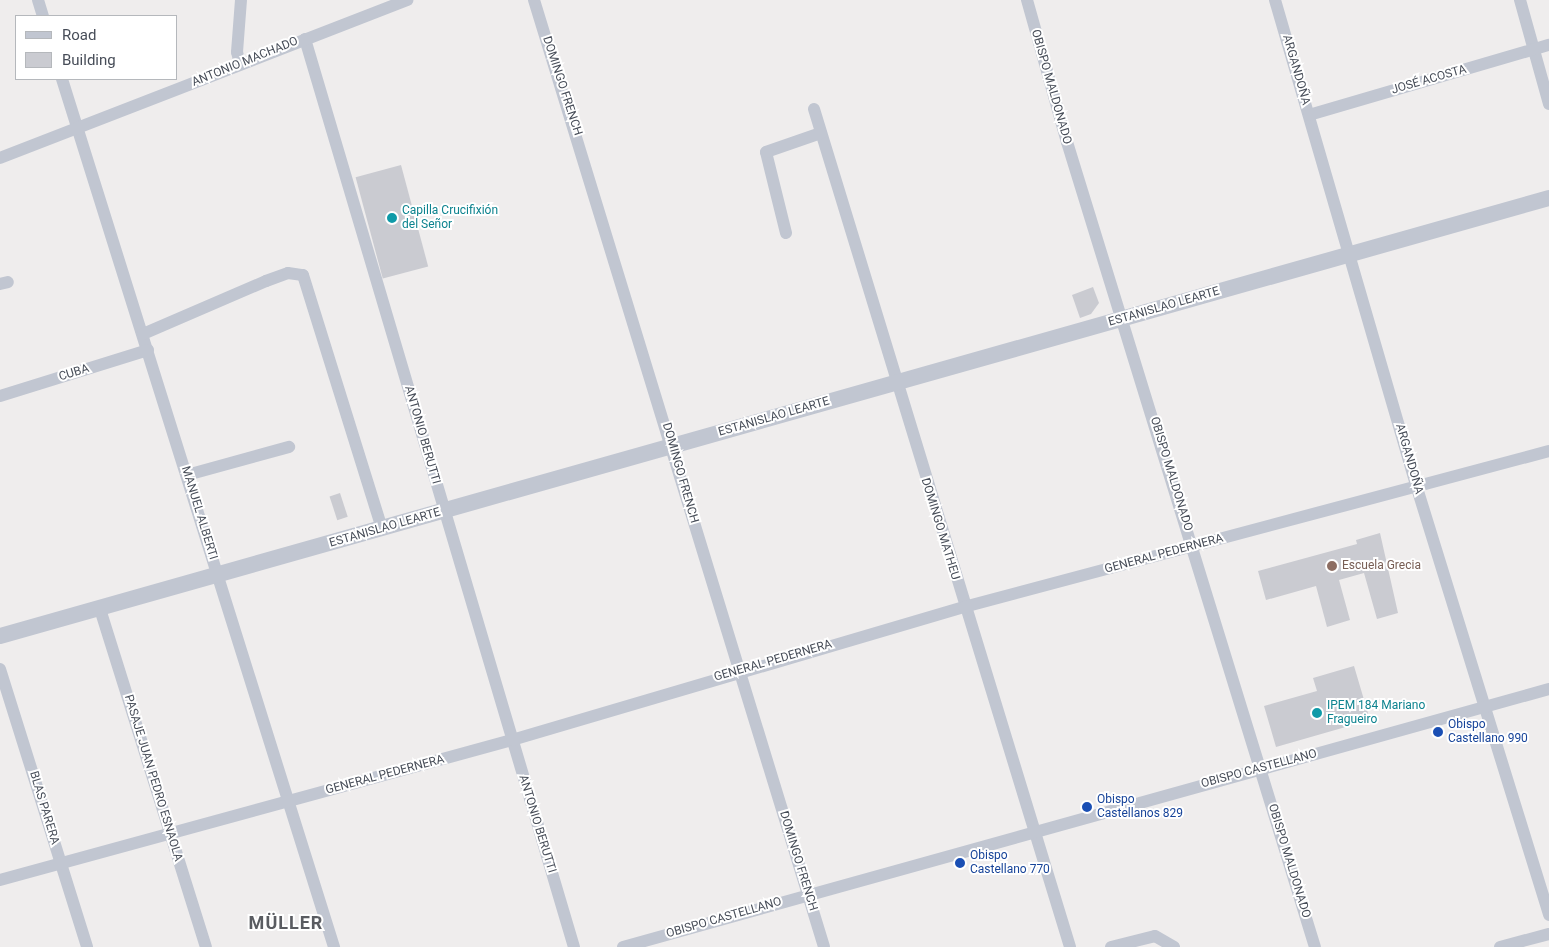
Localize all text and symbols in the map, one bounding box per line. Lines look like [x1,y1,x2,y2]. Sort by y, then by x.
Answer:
legend [15,15,178,80]
text: Road [62,26,96,44]
street label: OBISPO MALDONADO [1028,28,1074,146]
street label: ARGANDOÑA [1279,33,1313,107]
street label: ANTONIO MACHADO [190,34,300,90]
street label: DOMINGO FRENCH [539,35,585,137]
text: Building [62,51,116,69]
street label: JOSÉ ACOSTA [1390,62,1468,98]
place label: Capilla Crucifixión del Señor [402,204,498,232]
marker: Capilla Crucifixión del Señor [386,212,398,224]
street label: ESTANISLAO LEARTE [1107,284,1221,330]
street label: CUBA [57,362,91,384]
street label: ANTONIO BERUTTI [401,384,443,486]
street label: ESTANISLAO LEARTE [717,394,831,440]
street label: OBISPO MALDONADO [1147,415,1195,533]
street label: DOMINGO FRENCH [659,421,701,525]
street label: ARGANDOÑA [1392,422,1426,496]
street label: MANUEL ALBERTI [178,465,220,561]
street label: DOMINGO MATHEU [918,476,962,582]
street label: ESTANISLAO LEARTE [328,505,442,551]
street label: GENERAL PEDERNERA [1103,531,1225,577]
place label: Escuela Grecia [1342,559,1421,573]
marker: Escuela Grecia [1326,560,1338,572]
street label: GENERAL PEDERNERA [712,637,834,685]
street label: PASAJE JUAN PEDRO ESNAOLA [121,693,185,863]
place label: IPEM 184 Mariano Fragueiro [1327,699,1425,727]
marker: IPEM 184 Mariano Fragueiro [1311,707,1323,719]
place label: Obispo Castellano 990 [1448,718,1528,746]
marker: Obispo Castellano 990 [1432,726,1444,738]
street label: OBISPO CASTELLANO [1199,747,1319,791]
street label: GENERAL PEDERNERA [324,752,446,798]
street label: BLAS PARERA [26,770,62,846]
street label: ANTONIO BERUTTI [515,773,559,875]
place label: Obispo Castellanos 829 [1097,793,1183,821]
marker: Obispo Castellanos 829 [1081,801,1093,813]
street label: OBISPO MALDONADO [1265,802,1313,920]
street label: DOMINGO FRENCH [776,809,820,913]
place label: Obispo Castellano 770 [970,849,1050,877]
marker: Obispo Castellano 770 [954,857,966,869]
street label: OBISPO CASTELLANO [665,895,783,941]
district label: MÜLLER [248,912,324,934]

